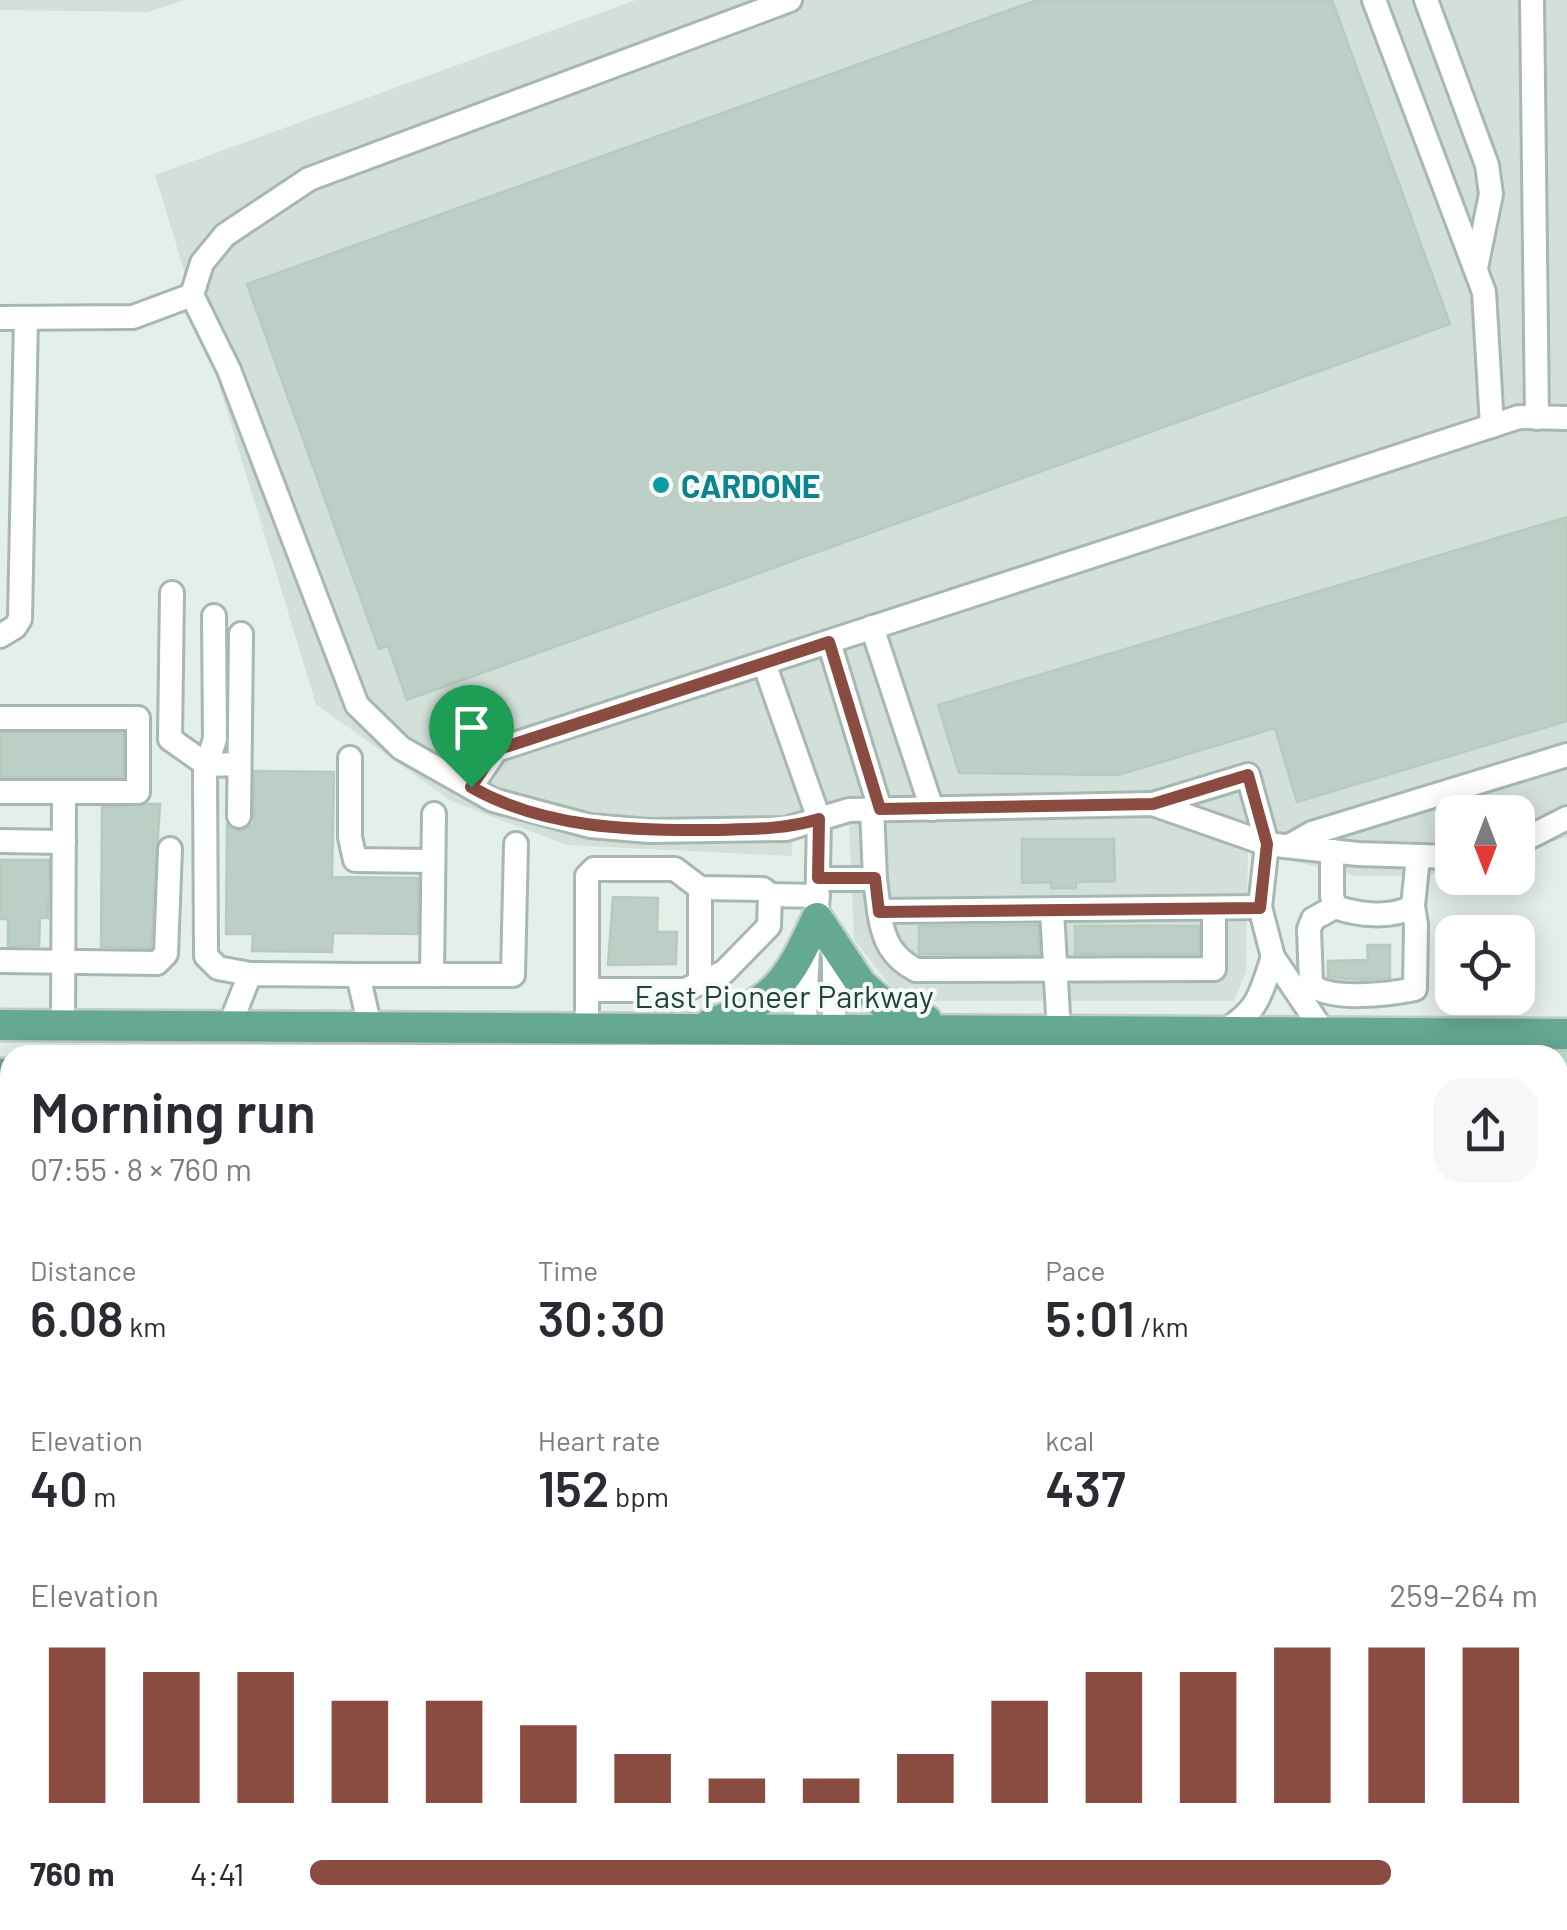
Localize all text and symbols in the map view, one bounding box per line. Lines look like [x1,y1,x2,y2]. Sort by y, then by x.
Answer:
place label: CARDONE [681,466,820,504]
marker: CARDONE [650,474,672,496]
pin [429,685,514,788]
icon: arrive [444,700,499,755]
north arrow [1435,795,1535,895]
map controls [1435,795,1535,1015]
button: locate [1435,915,1535,1015]
street label: East Pioneer Parkway [634,976,934,1014]
text: Morning run [30,1078,316,1144]
button: share [1433,1078,1538,1183]
text: 07:55 · 8 × 760 m [30,1149,252,1187]
text: Distance [30,1253,137,1287]
text: Time [538,1253,598,1287]
text: Pace [1045,1253,1106,1287]
text: 6.08 [30,1287,124,1347]
text: 30:30 [538,1287,665,1347]
text: 5:01 [1045,1287,1135,1347]
text: km [124,1309,167,1343]
text: /km [1135,1309,1189,1343]
text: Elevation [30,1423,143,1457]
text: Heart rate [538,1423,660,1457]
text: kcal [1045,1423,1094,1457]
text: 40 [30,1457,88,1517]
text: 152 [538,1457,609,1517]
text: 437 [1045,1457,1126,1517]
text: m [88,1479,116,1513]
text: bpm [609,1479,669,1513]
text: Elevation [30,1575,159,1613]
text: 259–264 m [1389,1575,1538,1613]
text: 760 m [30,1854,114,1892]
text: 4:41 [190,1854,244,1892]

